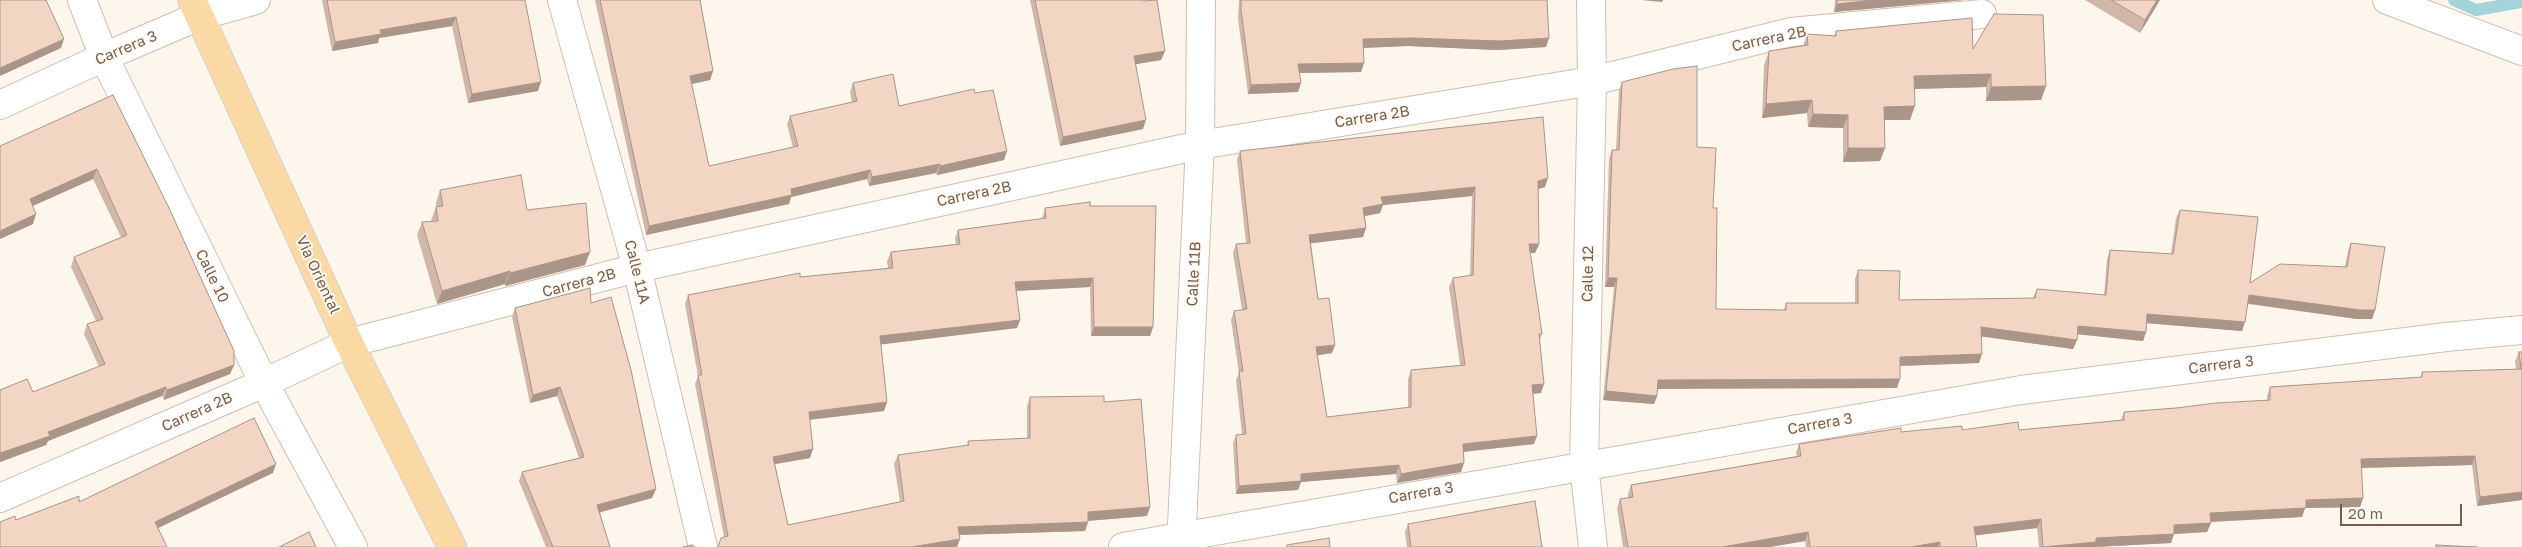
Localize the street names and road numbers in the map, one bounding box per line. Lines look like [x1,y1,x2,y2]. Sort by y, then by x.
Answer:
street label: Carrera 2B [1730,22,1808,56]
street label: Carrera 3 [92,27,160,69]
street label: Carrera 2B [1333,102,1411,132]
street label: Carrera 2B [935,177,1013,211]
street label: Via Oriental [292,233,344,317]
street label: Calle 11A [620,238,654,306]
street label: Calle 11B [1183,241,1205,307]
street label: Calle 10 [191,246,233,306]
street label: Calle 12 [1579,246,1597,302]
street label: Carrera 2B [540,265,618,301]
street label: Carrera 3 [2187,352,2255,378]
street label: Carrera 2B [159,388,235,436]
street label: Carrera 3 [1786,409,1854,439]
street label: Carrera 3 [1387,478,1455,508]

